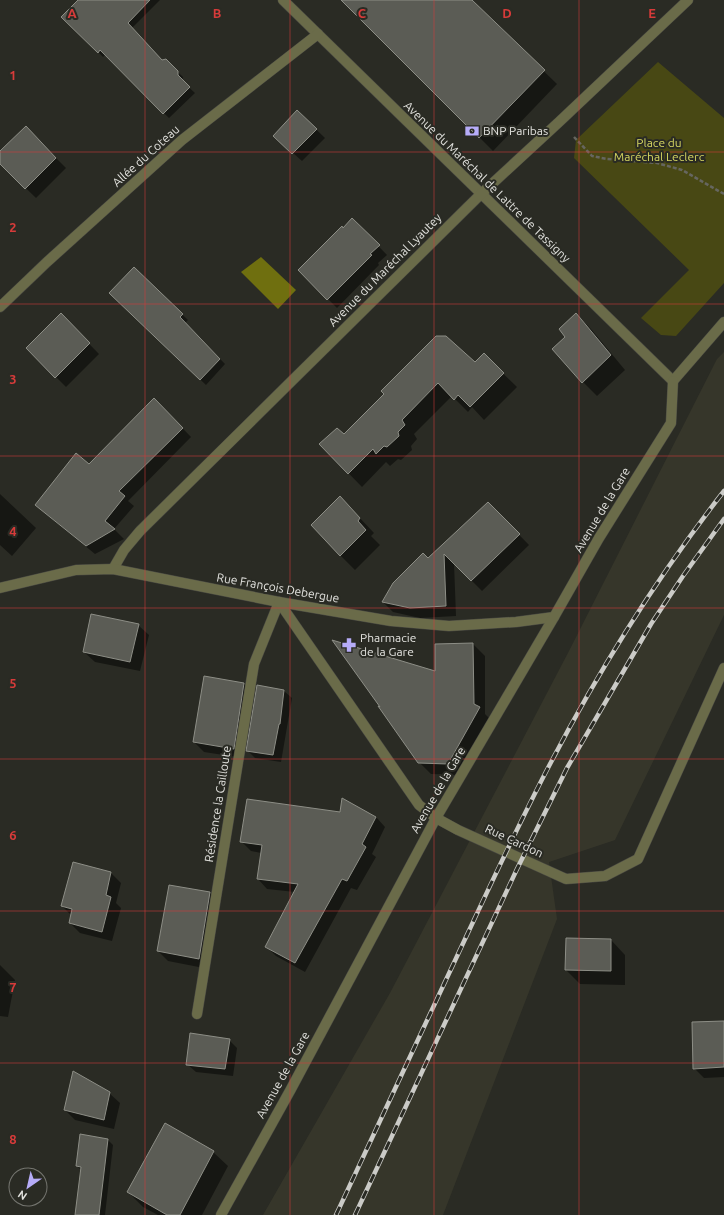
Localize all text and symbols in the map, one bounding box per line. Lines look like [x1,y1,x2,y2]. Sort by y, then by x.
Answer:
text: A [67,6,77,20]
text: B [213,6,222,20]
text: C [358,6,367,20]
text: D [502,6,512,20]
text: E [648,6,656,20]
text: 1 [9,68,17,82]
street label: Avenue du Maréchal de Lattre de Tassigny [402,99,573,265]
street label: Allée du Coteau [110,122,182,189]
bank icon: BNP Paribas [464,123,480,139]
place label: BNP Paribas [483,124,548,137]
park label: Place du Maréchal Leclerc [614,136,705,163]
street label: Avenue du Maréchal Lyautey [326,210,444,329]
text: 2 [9,220,17,234]
text: 3 [9,372,17,386]
street label: Avenue de la Gare [571,465,632,555]
text: 4 [9,524,17,538]
street label: Rue François Debergue [216,570,340,605]
place label: Pharmacie de la Gare [360,631,416,658]
pharmacy icon: Pharmacie de la Gare [341,637,357,653]
text: 5 [9,676,17,690]
street label: Résidence la Cailloute [202,745,233,863]
street label: Avenue de la Gare [408,745,467,835]
street label: Rue Cardon [483,821,545,860]
text: 6 [9,828,17,842]
text: 7 [9,980,17,994]
street label: Avenue de la Gare [253,1029,312,1120]
text: 8 [9,1132,17,1146]
north arrow [8,1167,48,1207]
text: N [16,1188,29,1203]

